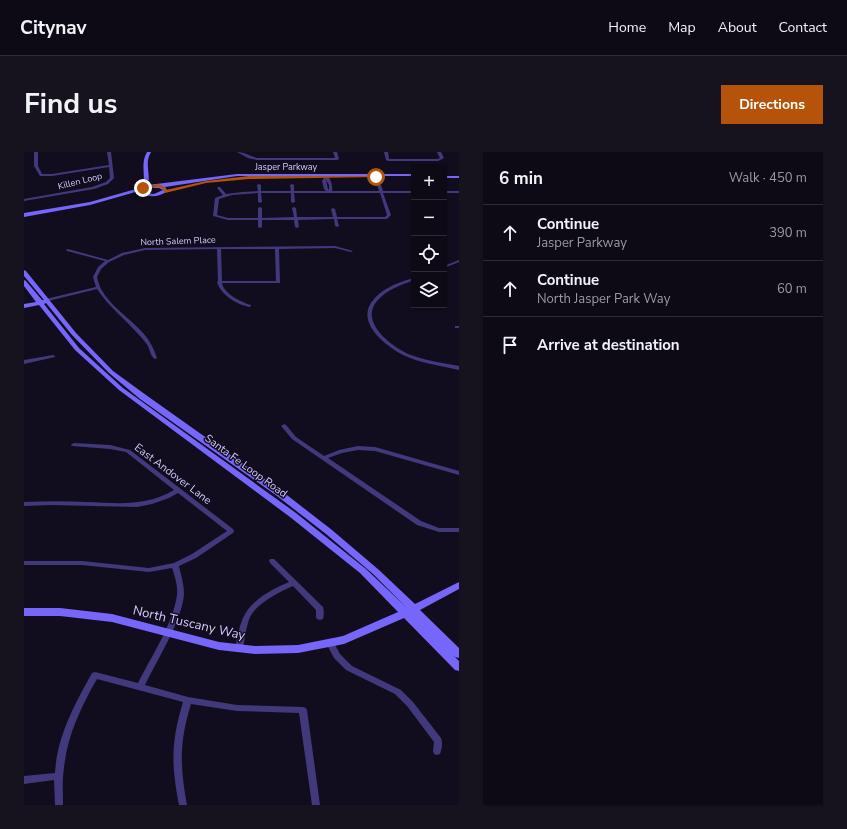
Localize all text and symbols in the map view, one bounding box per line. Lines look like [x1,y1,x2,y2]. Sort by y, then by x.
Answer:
text: Citynav [20,15,87,41]
text: Home [608,18,646,37]
text: Map [668,18,696,37]
text: About [718,18,757,37]
text: Contact [779,18,827,37]
text: Find us [24,85,118,123]
button: Directions [721,85,823,124]
street label: Jasper Parkway [254,161,317,173]
map controls [411,164,447,308]
button: + [411,164,447,200]
text: 6 min [499,167,543,190]
route start [367,168,385,186]
text: Walk · 450 m [729,169,807,187]
street label: Killen Loop [57,170,103,192]
route end [134,179,152,197]
button: − [411,200,447,236]
text: Continue [537,214,599,234]
icon: ahead [499,222,521,244]
text: 390 m [769,224,807,242]
street label: North Salem Place [140,234,216,248]
text: Jasper Parkway [537,234,627,252]
button: locate [411,236,447,272]
text: Continue [537,270,599,290]
button: layers [411,272,447,308]
icon: ahead [499,278,521,300]
text: 60 m [777,280,807,298]
text: North Jasper Park Way [537,290,670,308]
icon: arrive [499,334,521,356]
text: Arrive at destination [537,335,680,355]
street label: Santa Fe Loop Road [202,431,290,501]
street label: East Andover Lane [131,440,215,508]
street label: North Tuscany Way [131,601,247,645]

